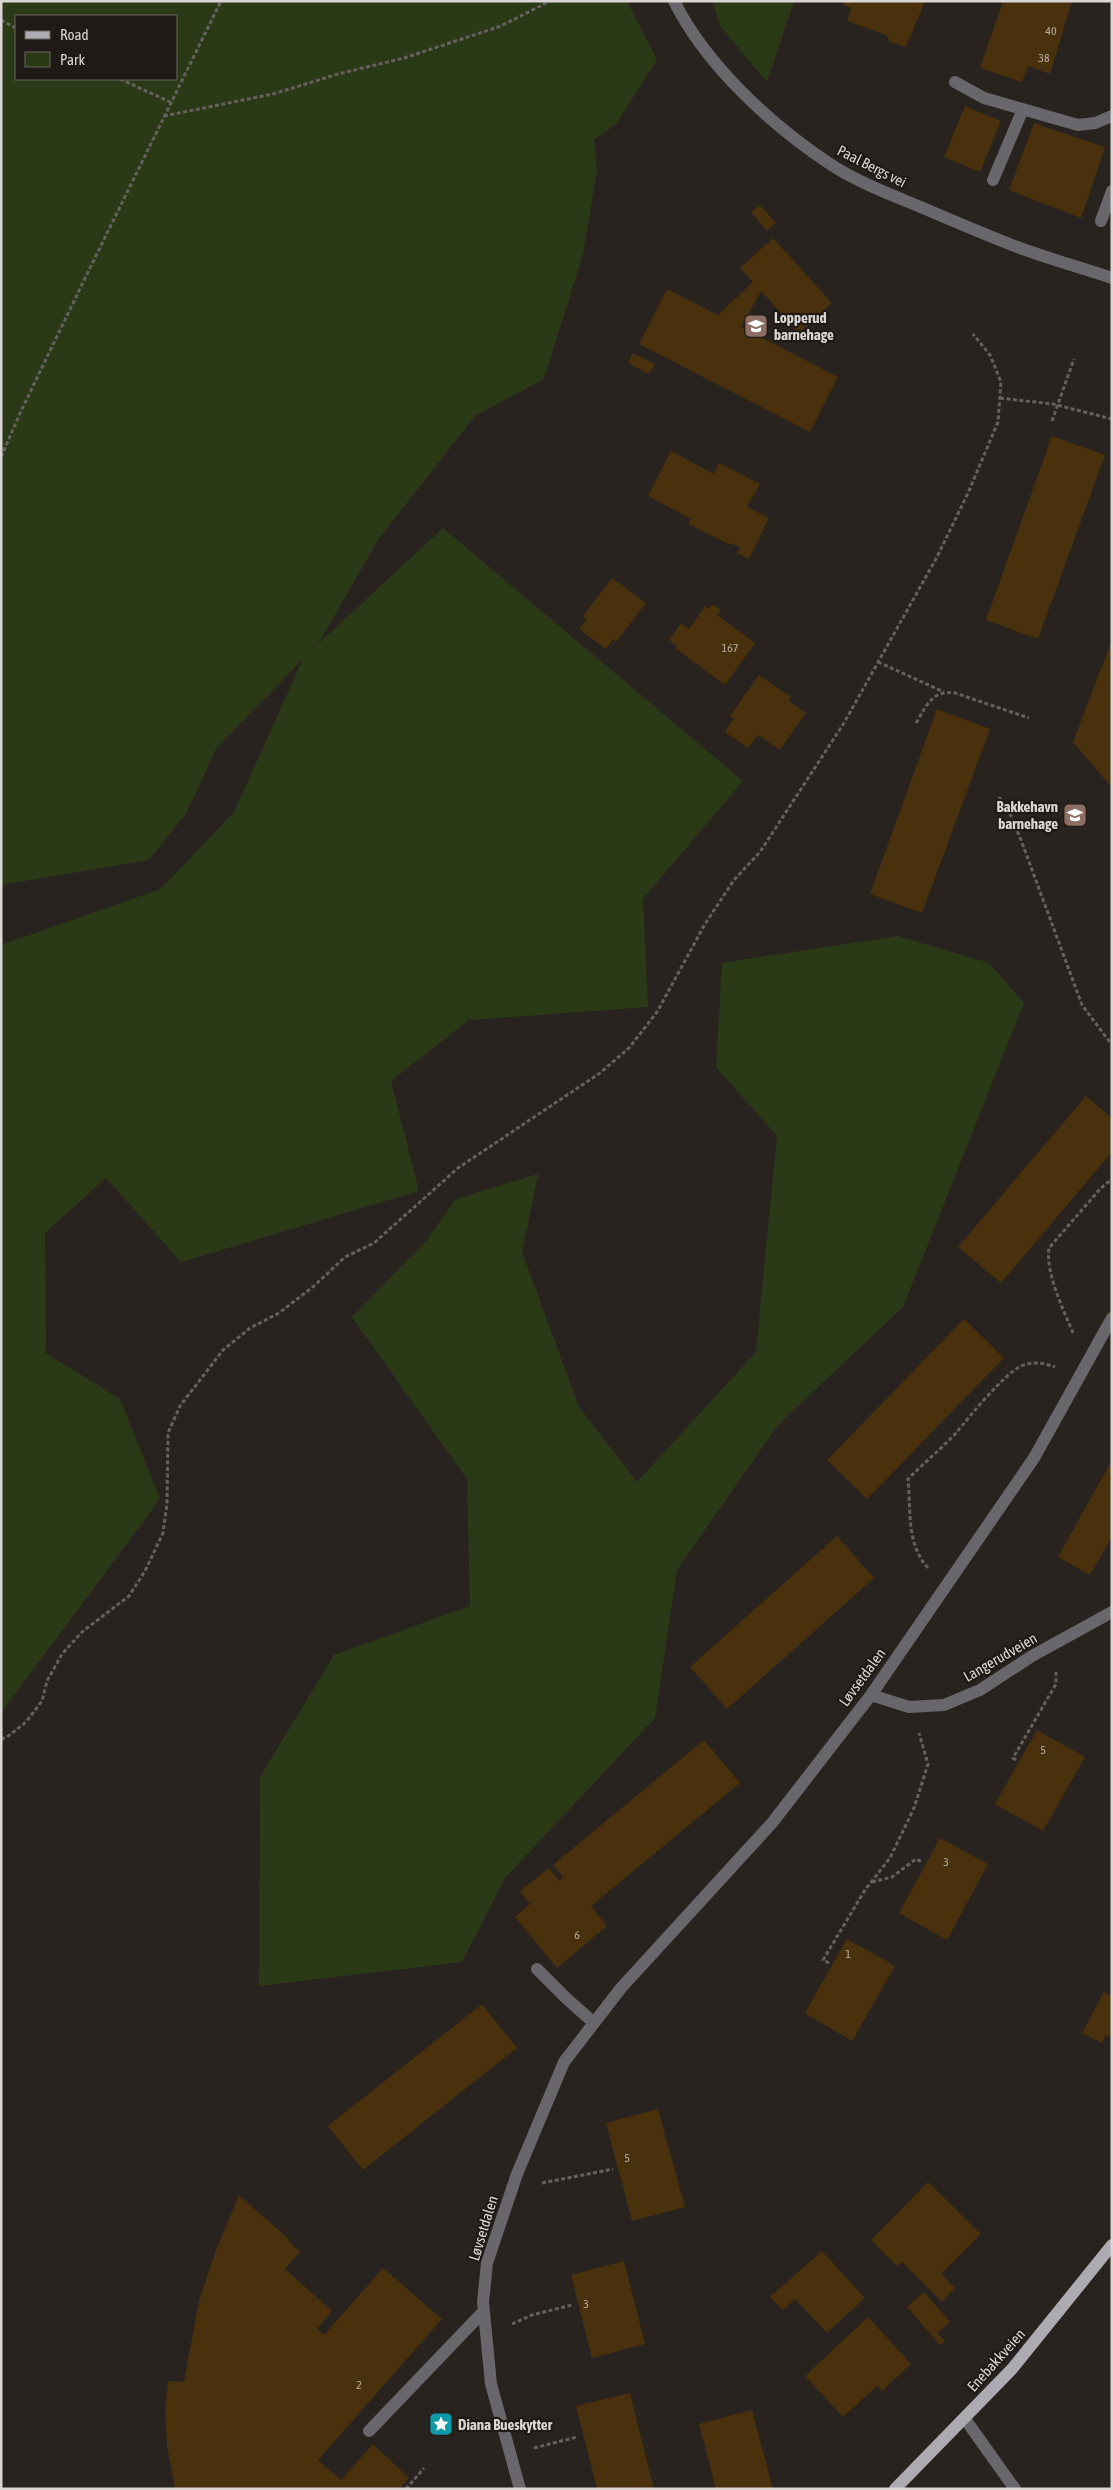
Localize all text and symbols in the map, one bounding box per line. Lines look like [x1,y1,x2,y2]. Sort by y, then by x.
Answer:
legend [15,15,178,80]
house number: 40 [1045,24,1057,38]
text: Road [60,26,89,43]
text: Park [60,51,85,68]
house number: 38 [1038,51,1050,65]
street label: Paal Bergs vei [835,141,909,191]
place label: Lopperud barnehage [774,309,834,343]
school or university icon: Lopperud barnehage [743,313,769,339]
house number: 167 [722,641,739,655]
place label: Bakkehavn barnehage [996,798,1058,832]
school or university icon: Bakkehavn barnehage [1062,802,1088,828]
street label: Langerudveien [960,1629,1040,1685]
street label: Løvsetdalen [835,1645,889,1709]
house number: 5 [1040,1743,1046,1757]
house number: 3 [943,1855,949,1869]
house number: 6 [574,1928,580,1942]
house number: 1 [845,1947,851,1961]
house number: 5 [624,2151,630,2165]
street label: Løvsetdalen [465,2193,501,2263]
house number: 3 [583,2297,589,2311]
street label: Enebakkveien [964,2325,1028,2395]
house number: 2 [356,2378,362,2392]
place icon: Diana Bueskytter [428,2411,454,2437]
place label: Diana Bueskytter [458,2416,553,2433]

